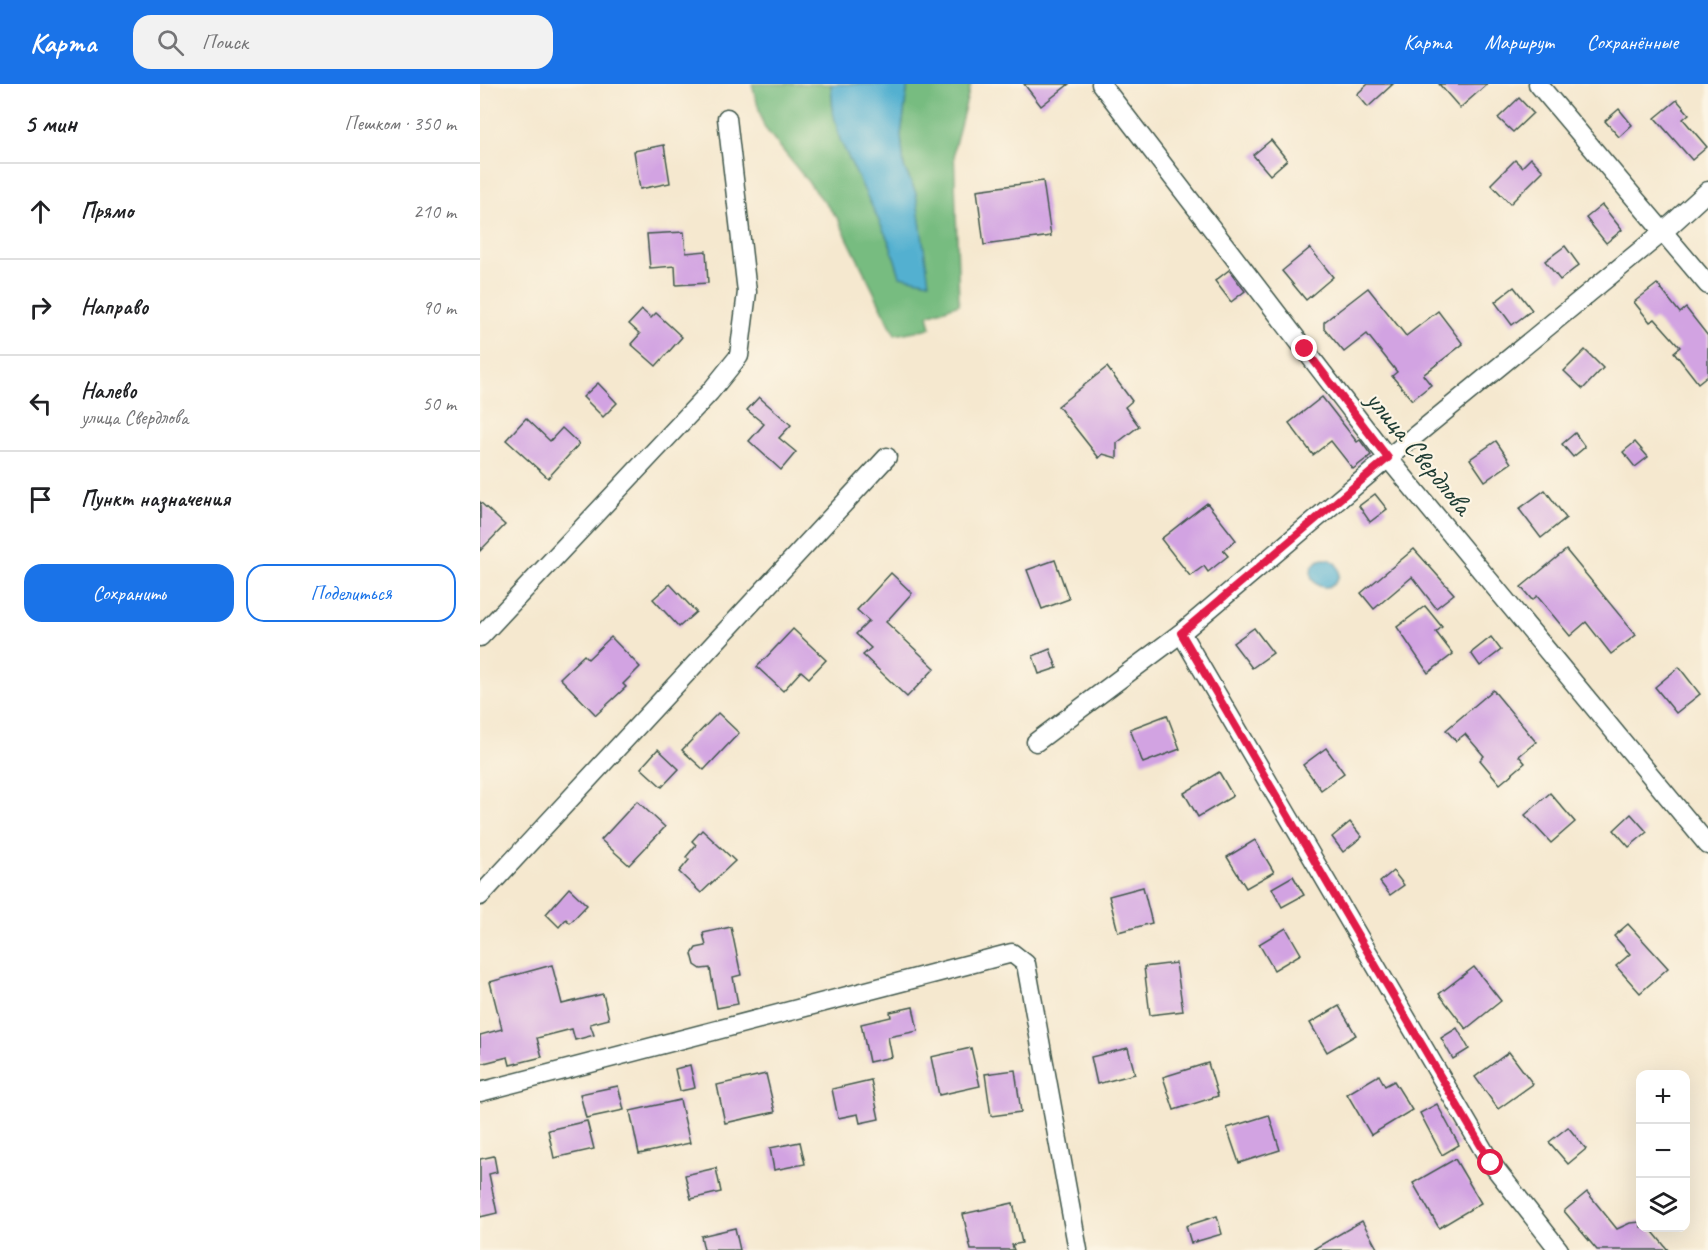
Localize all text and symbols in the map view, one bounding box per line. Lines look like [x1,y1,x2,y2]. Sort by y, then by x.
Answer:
search box [133,15,553,69]
text: Карта [30,25,97,60]
icon: search [154,26,187,59]
text: Поиск [202,28,248,56]
text: Карта [1403,29,1452,55]
text: Маршрут [1485,29,1554,55]
text: Сохранённые [1587,29,1678,55]
text: 5 мин [24,107,76,140]
text: Пешком · 350 m [344,111,456,136]
icon: ahead [24,195,57,228]
text: Прямо [81,197,133,225]
text: 210 m [413,199,456,224]
icon: right [24,291,57,324]
text: Направо [81,293,148,321]
text: 90 m [422,295,456,320]
route end [1291,335,1317,361]
text: Налево [81,377,137,405]
street label: улица Свердлова [1358,381,1482,524]
icon: left [24,387,57,420]
text: 50 m [422,391,456,416]
text: улица Свердлова [81,405,188,430]
icon: arrive [24,483,57,516]
text: Пункт назначения [81,485,230,513]
button: Сохранить [24,564,234,622]
button: Поделиться [246,564,456,622]
map controls [1636,1070,1690,1232]
button: + [1636,1070,1690,1124]
button: − [1636,1124,1690,1178]
route start [1477,1149,1503,1175]
button: layers [1636,1178,1690,1232]

